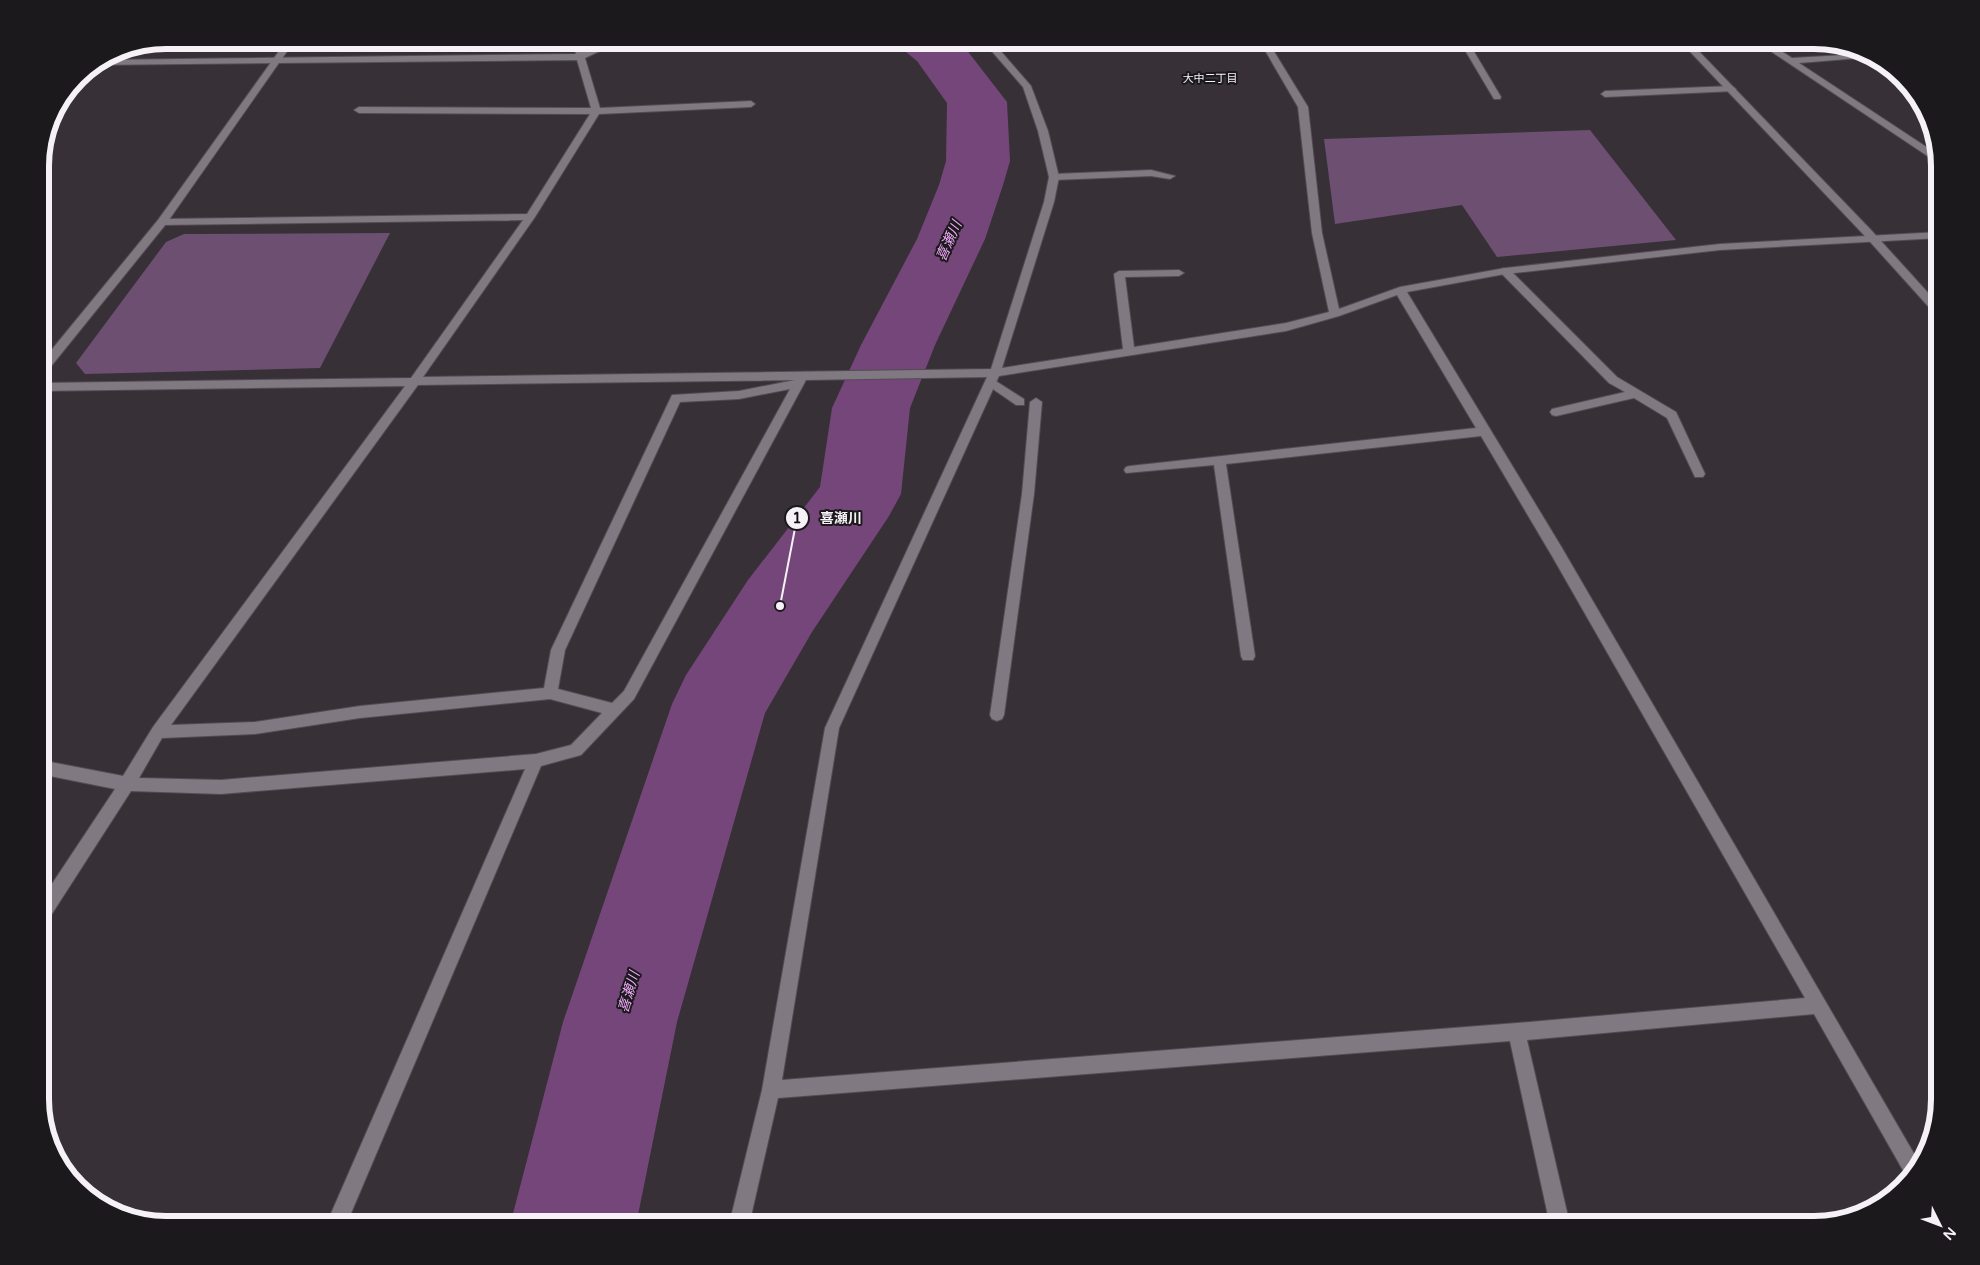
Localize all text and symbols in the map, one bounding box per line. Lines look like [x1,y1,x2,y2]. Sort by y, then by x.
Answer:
district label: 大中二丁目 [1183,72,1238,85]
water label: 喜瀬川 [933,217,966,264]
callout: 喜瀬川 [785,503,872,532]
text: 1 [792,509,802,527]
text: 喜瀬川 [820,510,862,527]
water label: 喜瀬川 [615,968,644,1015]
north arrow [1915,1200,1965,1250]
text: N [1939,1223,1959,1243]

